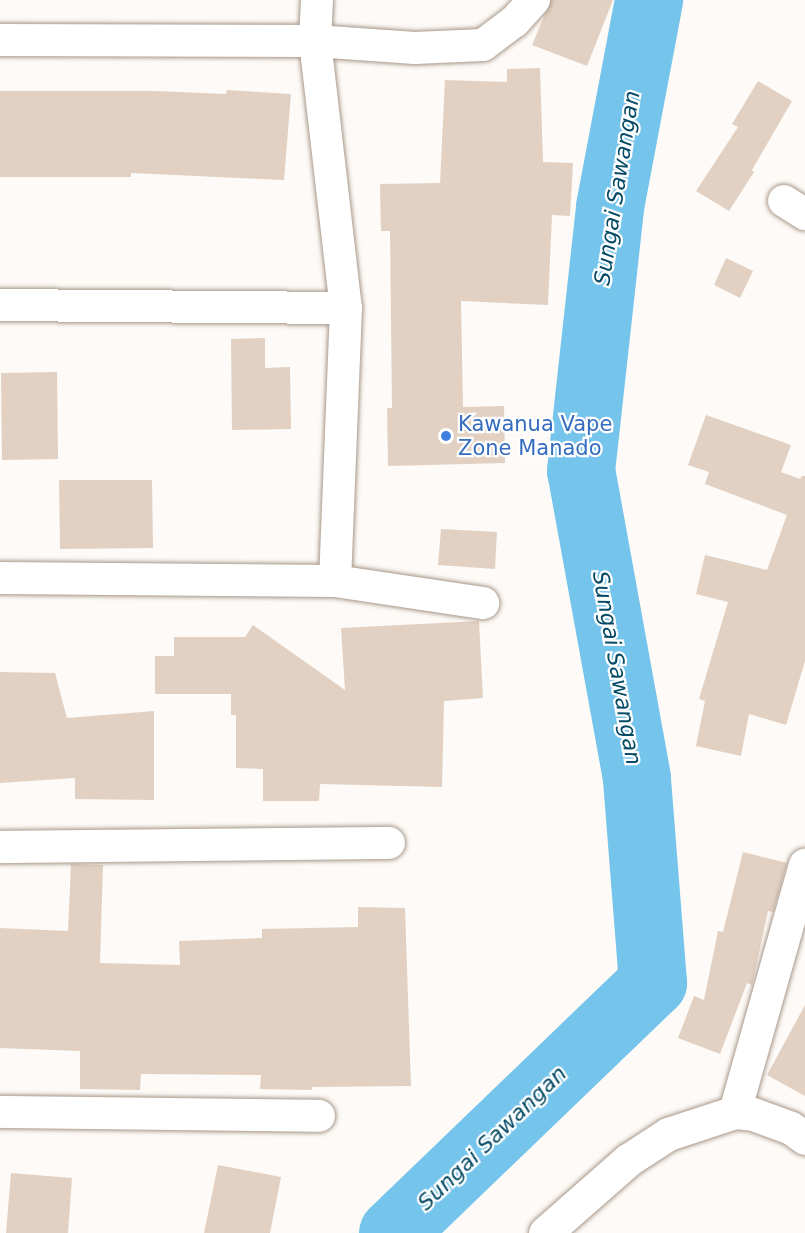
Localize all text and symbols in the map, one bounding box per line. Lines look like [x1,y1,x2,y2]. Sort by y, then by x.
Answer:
water label: Sungai Sawangan [589,89,645,287]
place label: Kawanua Vape Zone Manado [458,411,612,461]
marker: Kawanua Vape Zone Manado [439,429,453,443]
water label: Sungai Sawangan [587,569,647,767]
water label: Sungai Sawangan [412,1060,572,1216]

